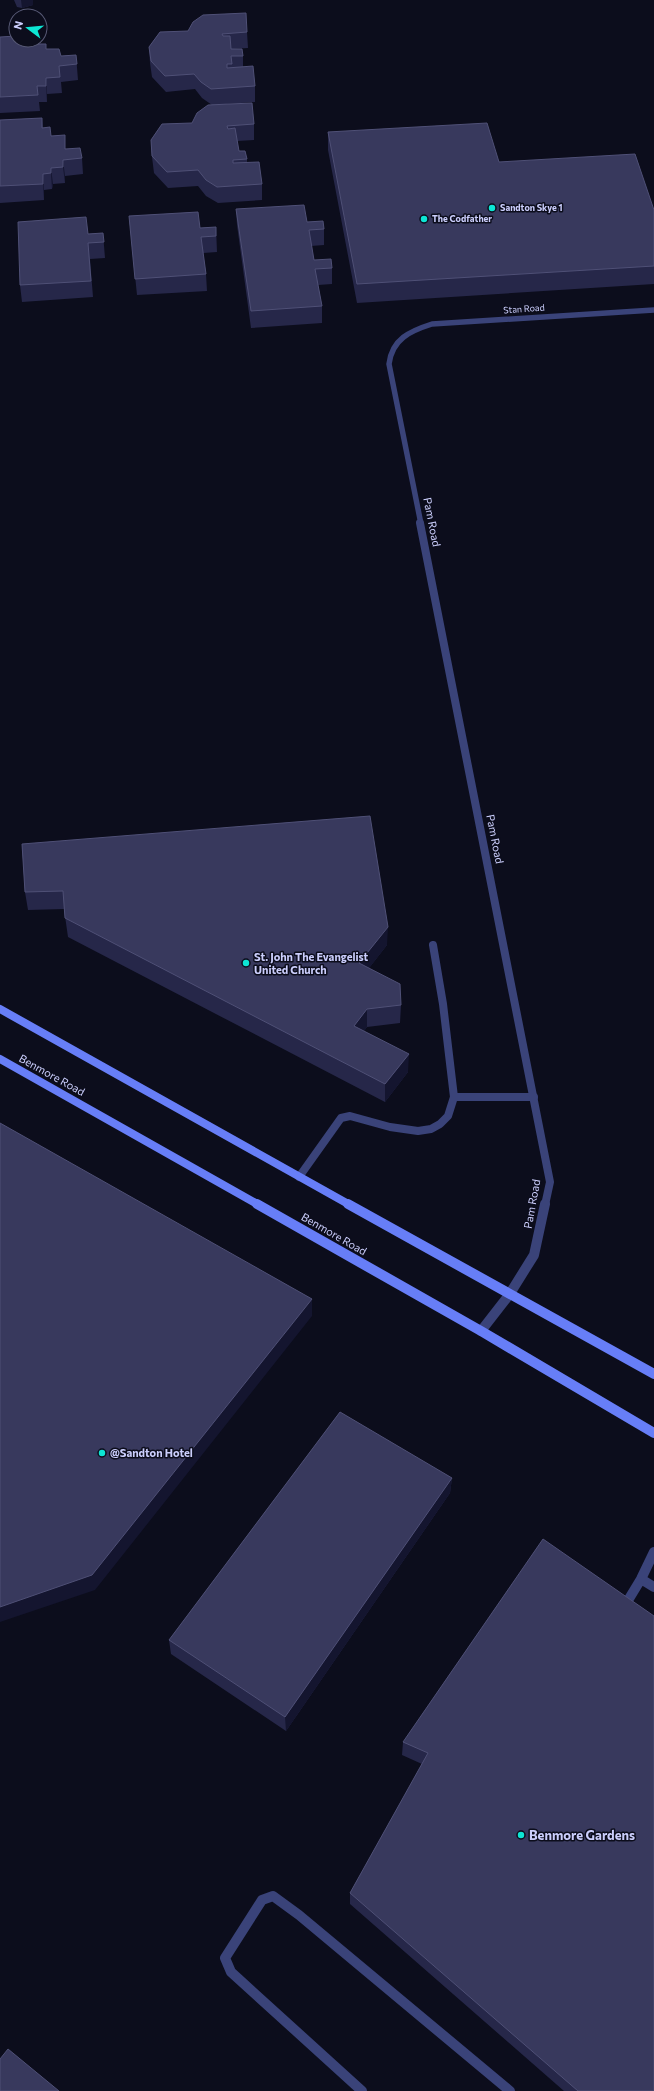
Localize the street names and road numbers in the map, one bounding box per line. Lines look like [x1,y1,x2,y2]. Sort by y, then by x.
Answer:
street label: Stan Road [503,302,545,315]
street label: Pam Road [421,496,444,548]
street label: Pam Road [484,813,507,865]
street label: Benmore Road [17,1051,87,1098]
street label: Pam Road [521,1178,542,1230]
street label: Benmore Road [299,1210,369,1257]

